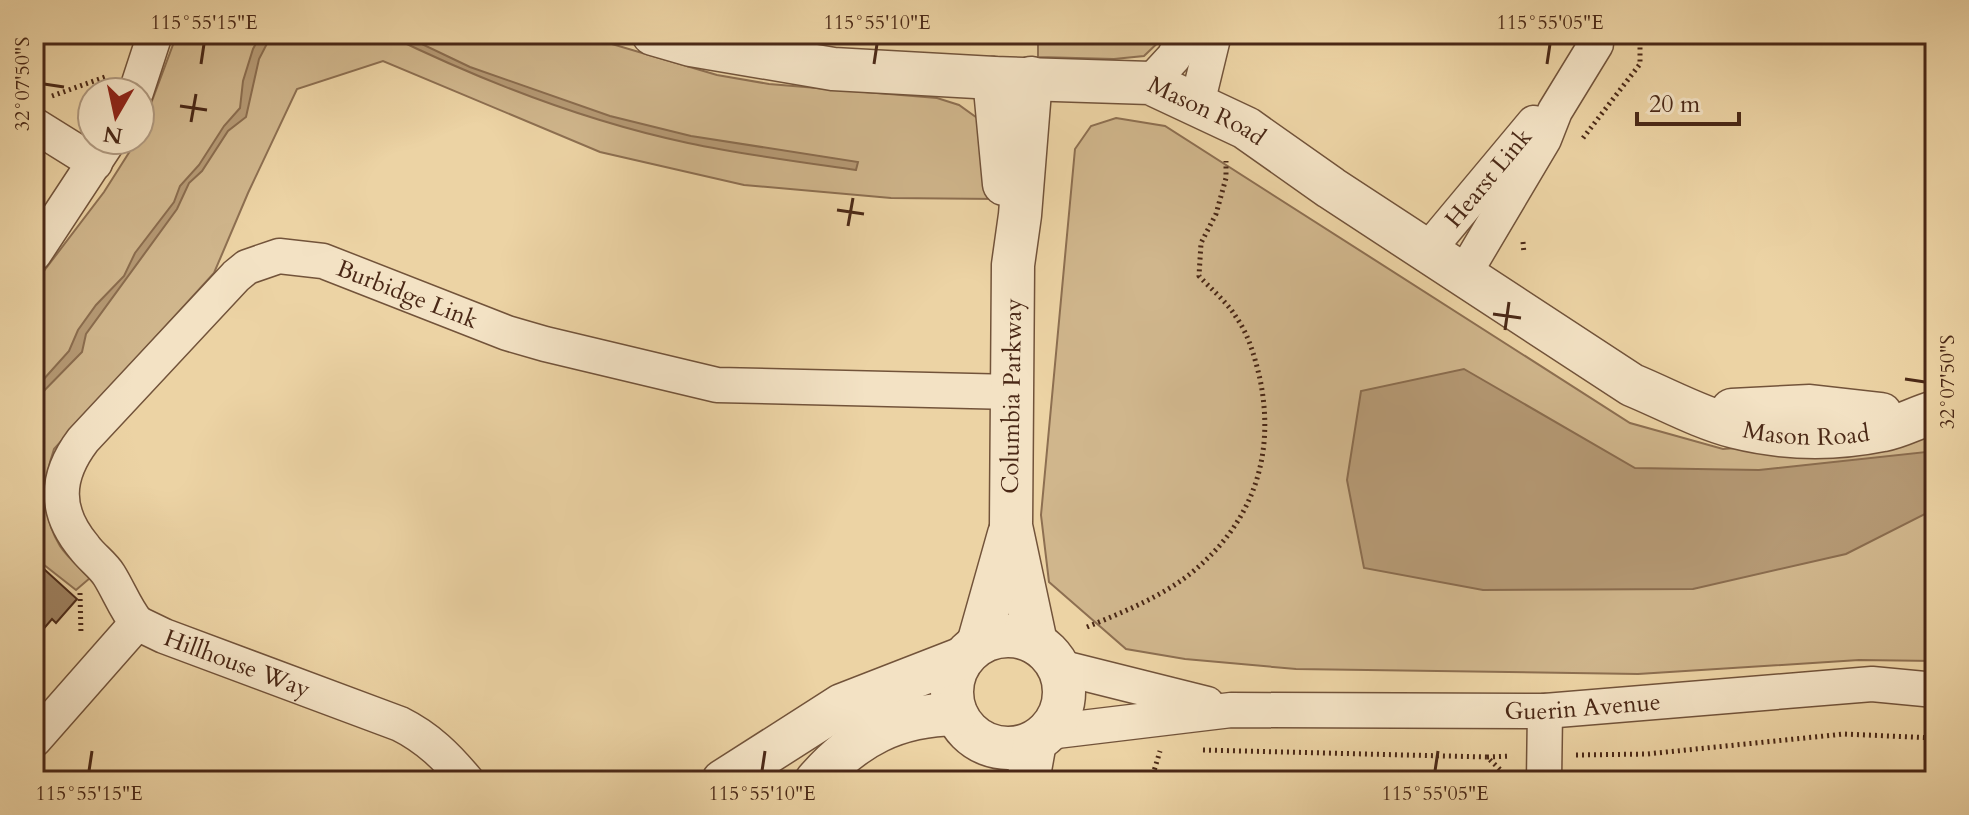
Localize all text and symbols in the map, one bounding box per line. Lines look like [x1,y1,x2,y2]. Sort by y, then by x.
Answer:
text: 115°55'15"E [151,9,257,36]
text: 115°55'10"E [824,9,930,36]
text: 115°55'05"E [1497,9,1603,36]
text: 32°07'50"S [9,37,36,131]
street label: Mason Road [1143,68,1272,153]
north arrow [76,76,156,156]
scale bar [1637,76,1739,126]
text: 20 m [1649,88,1701,121]
text: N [101,118,125,151]
street label: Hearst Link [1437,121,1539,234]
street label: Burbidge Link [332,251,483,337]
street label: Columbia Parkway [994,298,1030,494]
text: 32°07'50"S [1934,335,1961,429]
street label: Mason Road [1740,413,1872,453]
street label: Hillhouse Way [160,621,315,706]
street label: Guerin Avenue [1504,685,1662,728]
text: 115°55'15"E [36,780,142,807]
text: 115°55'10"E [709,780,815,807]
text: 115°55'05"E [1382,780,1488,807]

